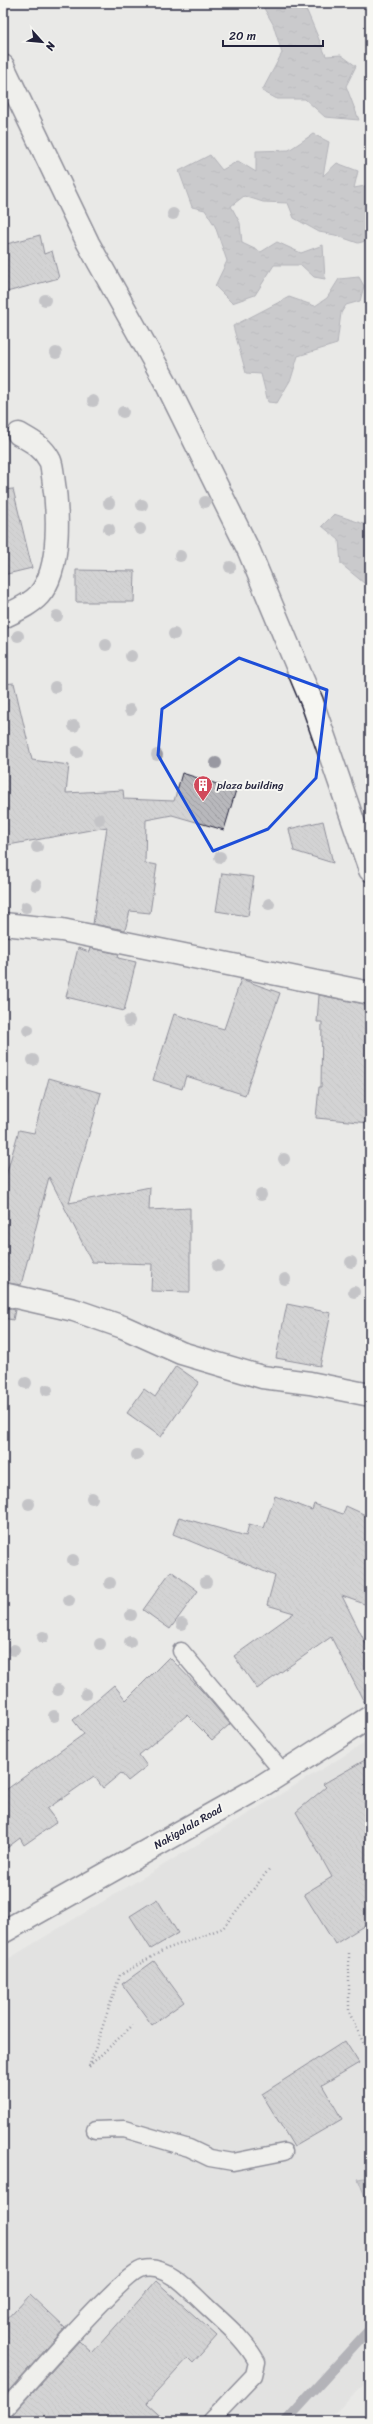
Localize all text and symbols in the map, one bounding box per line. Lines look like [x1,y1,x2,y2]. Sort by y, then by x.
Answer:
north arrow [22,22,62,62]
scale bar [223,22,323,48]
text: 20 m [229,25,256,47]
text: N [40,38,61,54]
building icon: plaza building [192,774,214,802]
place label: plaza building [216,776,284,795]
street label: Nakigalala Road [150,1799,227,1854]

